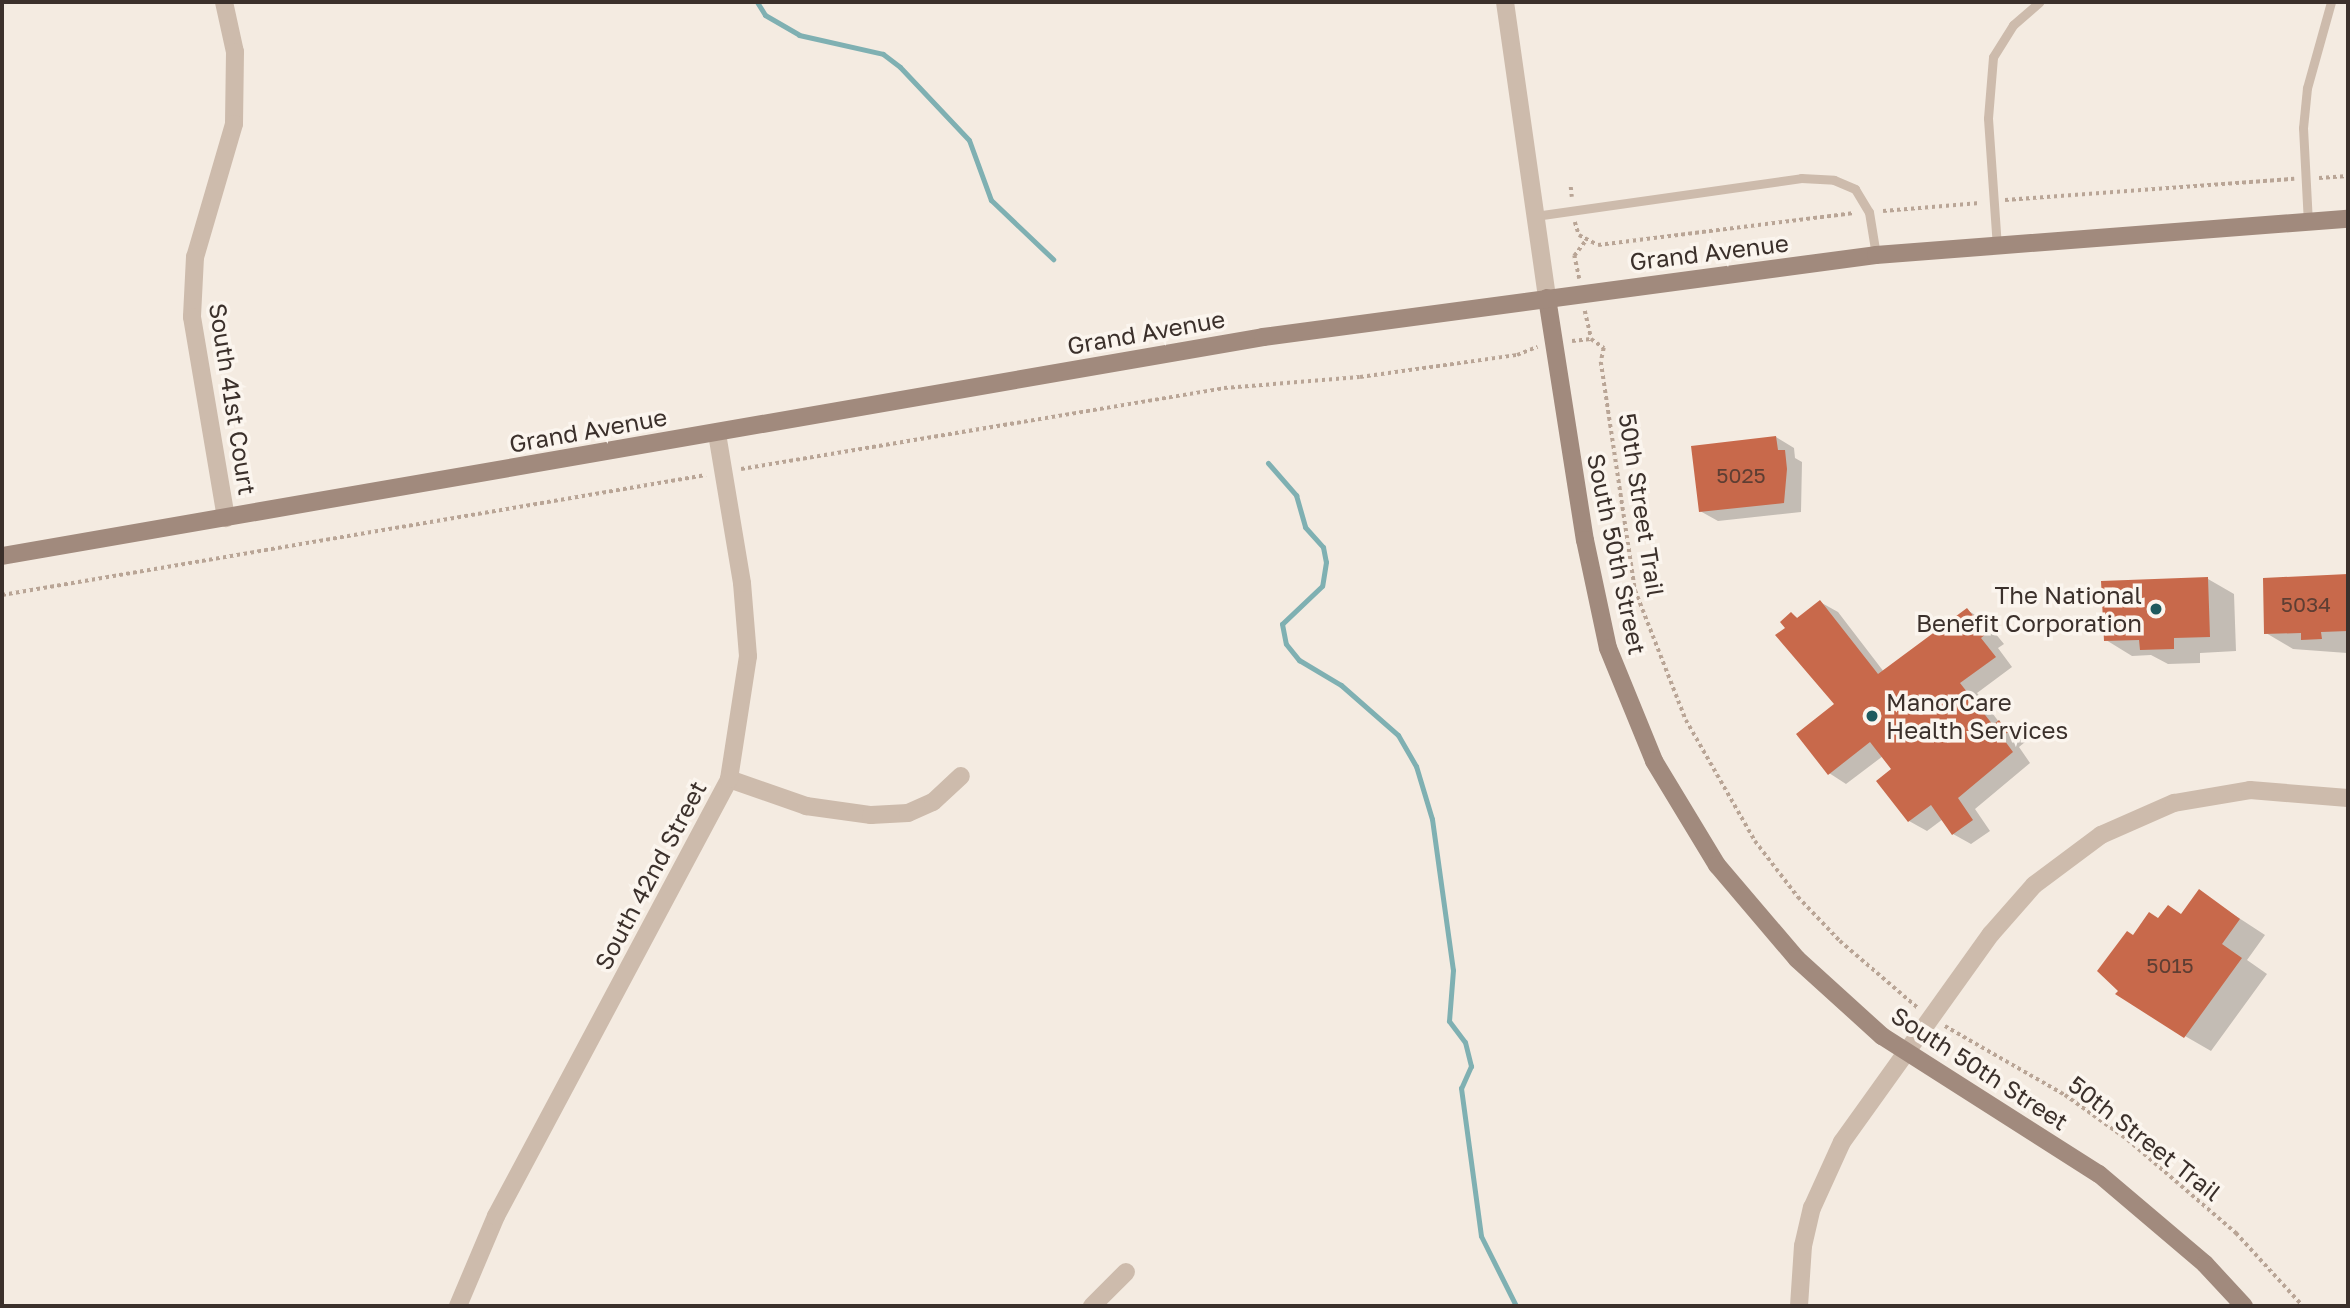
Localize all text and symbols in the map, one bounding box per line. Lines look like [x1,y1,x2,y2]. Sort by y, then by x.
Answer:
street label: Grand Avenue [1628,228,1790,276]
street label: South 41st Court [204,301,262,497]
street label: Grand Avenue [1065,304,1227,360]
street label: Grand Avenue [507,402,669,458]
street label: 50th Street Trail [1613,411,1671,599]
street label: South 50th Street [1582,451,1652,657]
house number: 5025 [1716,462,1766,488]
place label: The National Benefit Corporation [1916,581,2142,637]
house number: 5034 [2281,591,2331,617]
marker: The National Benefit Corporation [2148,601,2164,617]
place label: ManorCare Health Services [1886,688,2068,744]
marker: ManorCare Health Services [1864,708,1880,724]
street label: South 42nd Street [588,776,712,974]
house number: 5015 [2146,952,2194,978]
street label: South 50th Street [1886,1000,2074,1136]
street label: 50th Street Trail [2063,1069,2227,1207]

